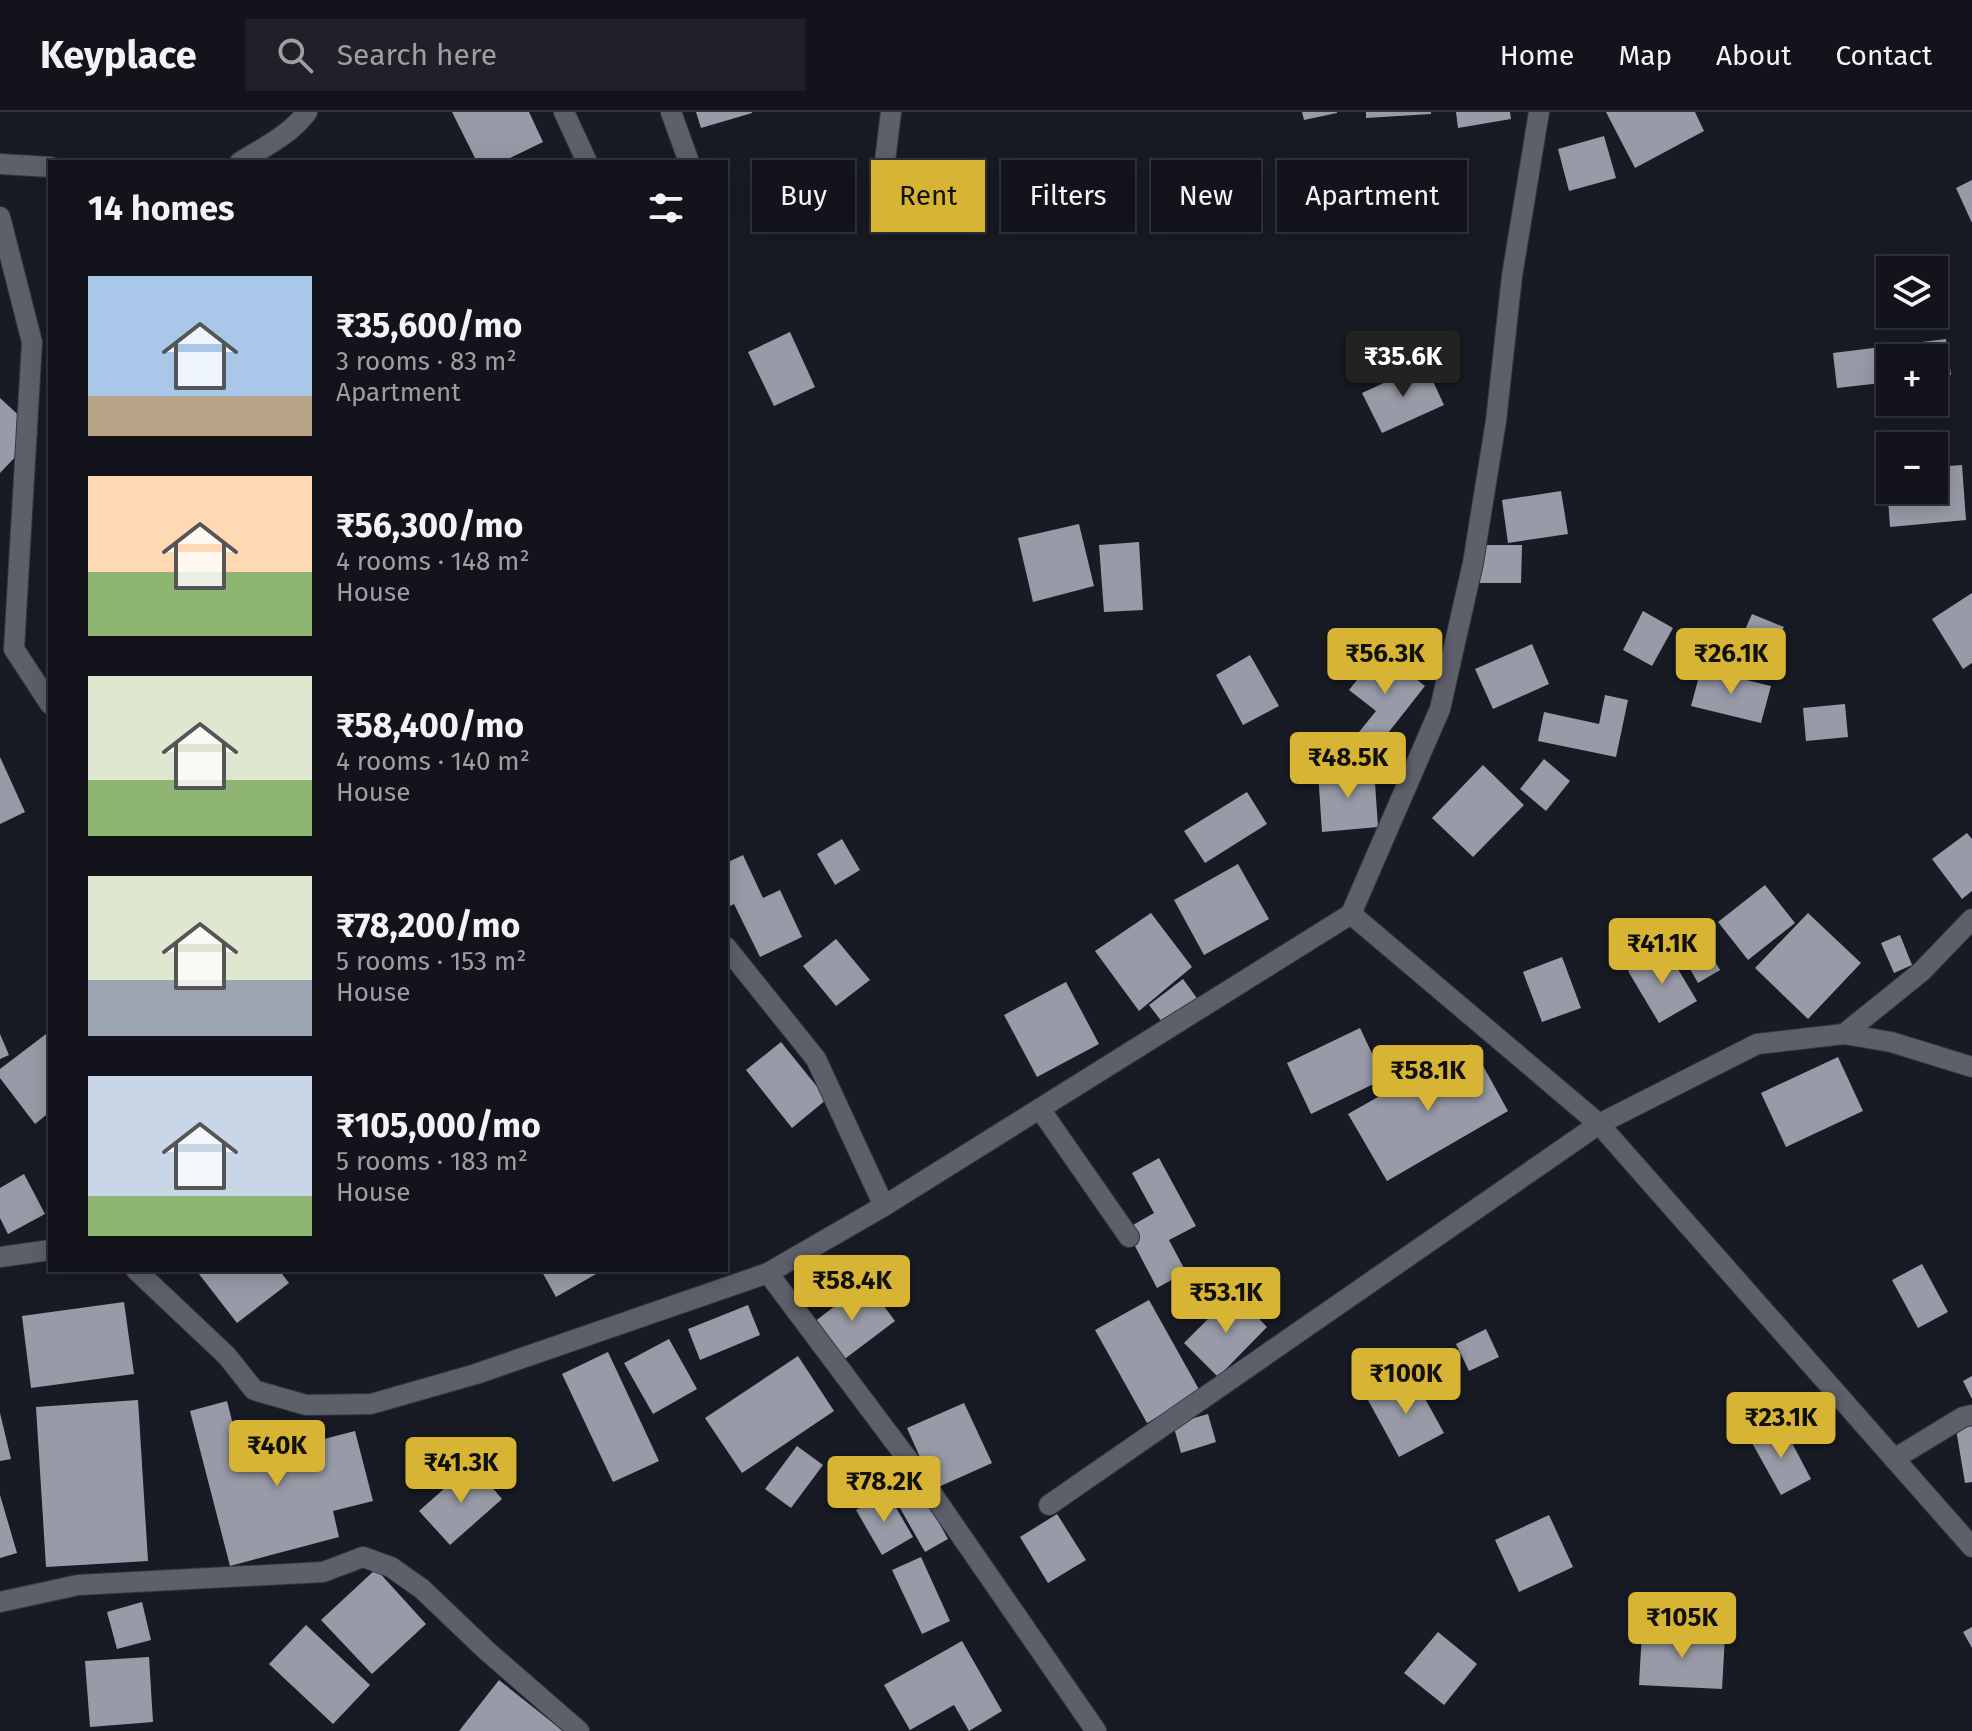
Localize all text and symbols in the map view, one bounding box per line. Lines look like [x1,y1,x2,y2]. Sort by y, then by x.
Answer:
search box [245,19,805,91]
text: Keyplace [40,32,197,78]
icon: search [273,33,317,77]
text: Search here [337,37,497,73]
text: Home [1500,39,1574,72]
text: Map [1618,39,1672,72]
text: About [1716,39,1791,72]
text: Contact [1835,39,1932,72]
chip: Buy [752,160,855,232]
chip: Rent [871,160,985,232]
chip: Filters [1001,160,1135,232]
chip: New [1151,160,1261,232]
chip: Apartment [1277,160,1467,232]
icon: filters [644,186,688,230]
text: 14 homes [88,188,234,229]
map controls [1876,256,1948,504]
button: layers [1876,256,1948,328]
text: ₹35,600/mo [336,305,522,346]
icon: home [152,308,248,404]
pin: ₹35.6K [1338,331,1468,399]
text: ₹35.6K [1364,341,1442,372]
button: + [1876,344,1948,416]
text: 3 rooms · 83 m² [336,346,517,377]
text: Apartment [336,377,461,408]
button: − [1876,432,1948,504]
text: ₹56,300/mo [336,505,523,546]
icon: home [152,508,248,604]
text: 4 rooms · 148 m² [336,546,530,577]
text: House [336,577,410,608]
pin: ₹56.3K [1320,628,1450,696]
pin: ₹26.1K [1666,628,1796,696]
text: ₹56.3K [1345,638,1425,669]
text: ₹26.1K [1694,638,1768,669]
text: ₹58,400/mo [336,705,524,746]
icon: home [152,708,248,804]
pin: ₹48.5K [1283,732,1413,800]
text: ₹48.5K [1308,742,1388,773]
text: 4 rooms · 140 m² [336,746,530,777]
text: House [336,777,410,808]
text: ₹78,200/mo [336,905,520,946]
icon: home [152,908,248,1004]
pin: ₹41.1K [1597,918,1727,986]
text: ₹41.1K [1627,928,1697,959]
text: 5 rooms · 153 m² [336,946,527,977]
text: House [336,977,410,1008]
pin: ₹58.1K [1363,1045,1493,1113]
text: ₹58.1K [1390,1055,1466,1086]
text: ₹105,000/mo [336,1105,541,1146]
icon: home [152,1108,248,1204]
text: 5 rooms · 183 m² [336,1146,528,1177]
text: House [336,1177,410,1208]
pin: ₹58.4K [787,1255,917,1323]
text: ₹58.4K [812,1265,892,1296]
pin: ₹53.1K [1161,1267,1291,1335]
text: ₹53.1K [1189,1277,1263,1308]
pin: ₹100K [1350,1348,1462,1416]
text: ₹100K [1369,1358,1443,1389]
pin: ₹23.1K [1716,1392,1846,1460]
text: ₹23.1K [1744,1402,1818,1433]
pin: ₹40K [230,1420,324,1488]
text: ₹40K [247,1430,307,1461]
pin: ₹41.3K [396,1437,526,1505]
text: ₹41.3K [423,1447,499,1478]
pin: ₹78.2K [819,1456,949,1524]
text: ₹78.2K [845,1466,923,1497]
pin: ₹105K [1626,1592,1738,1660]
text: ₹105K [1646,1602,1718,1633]

